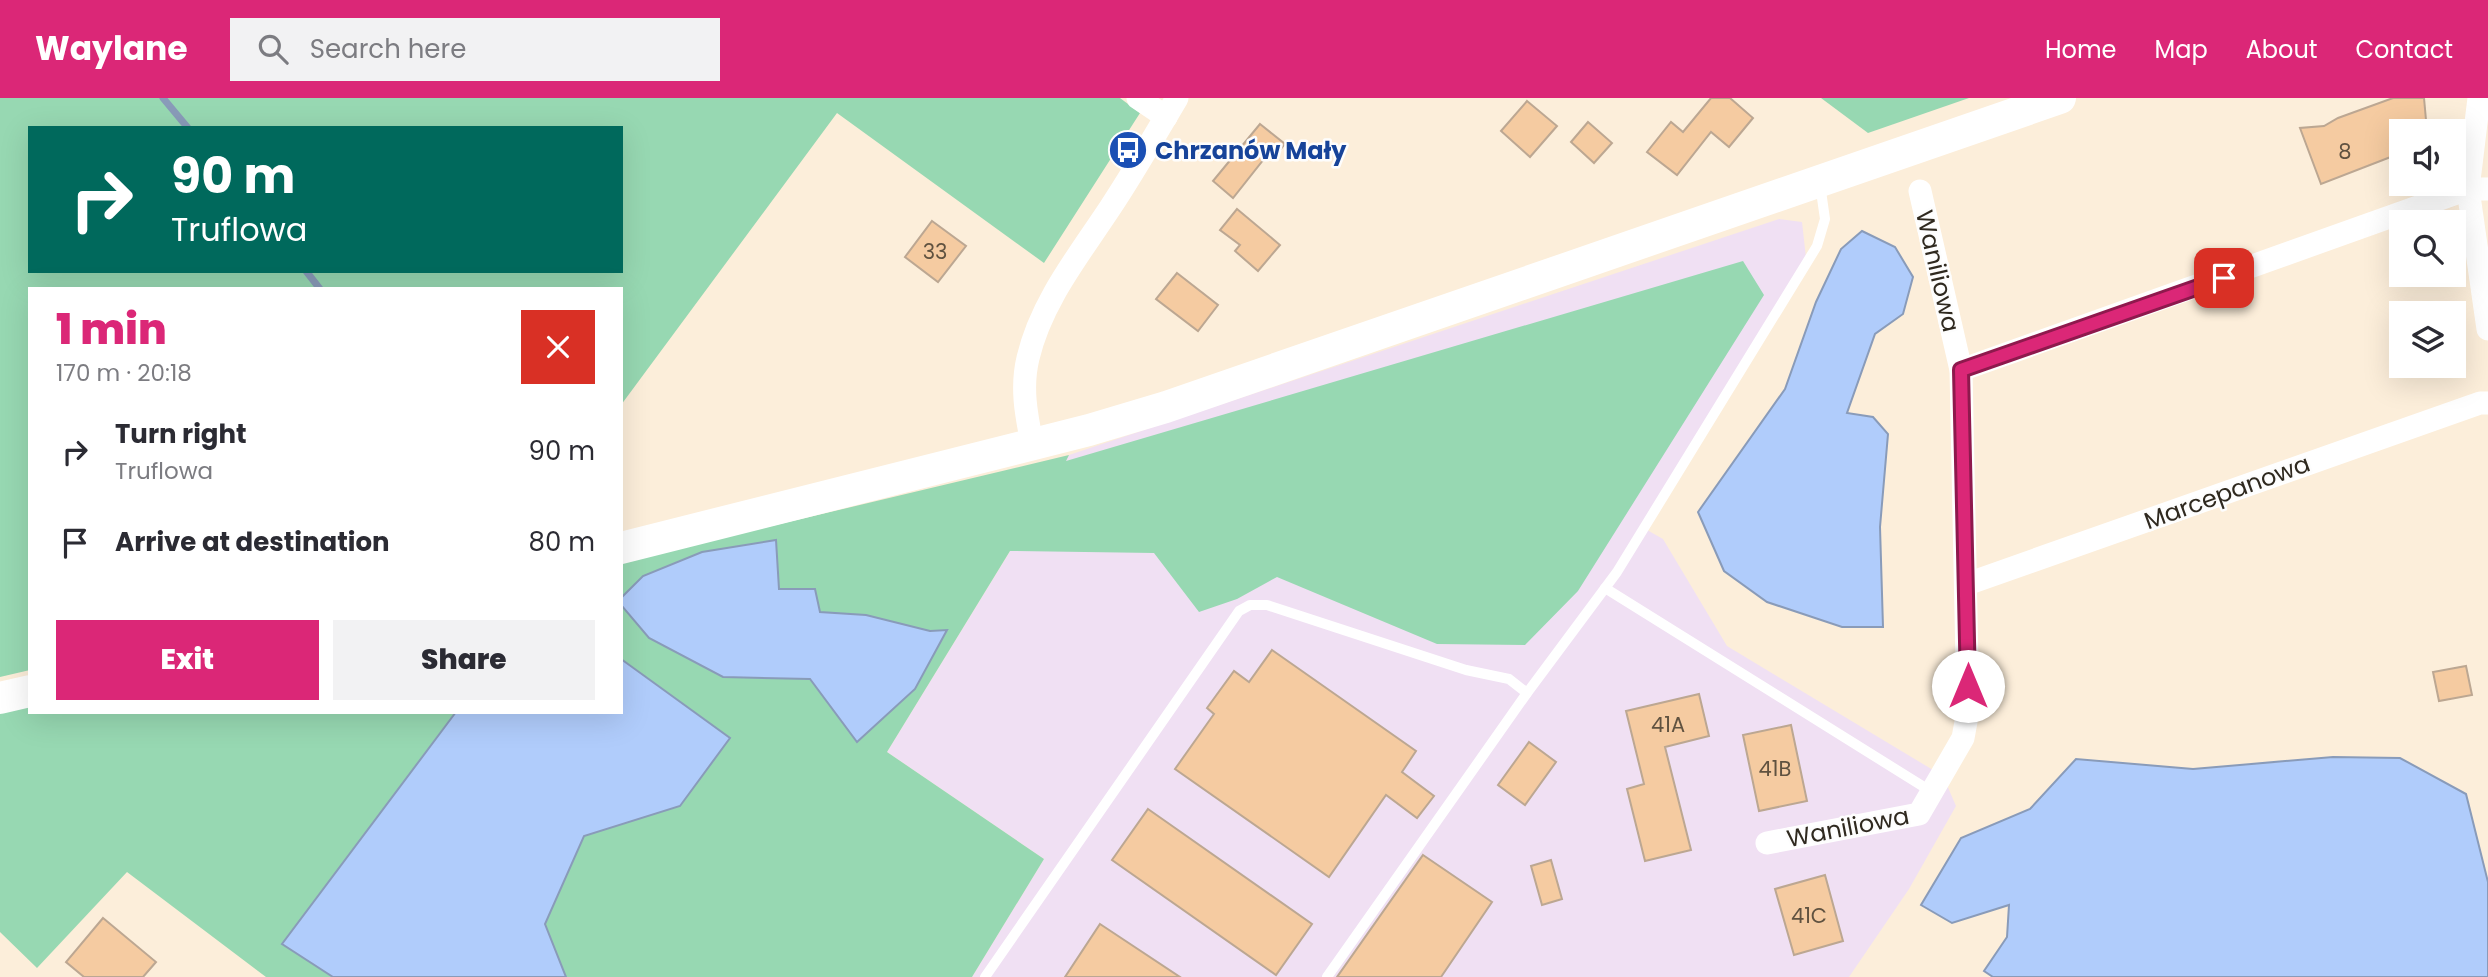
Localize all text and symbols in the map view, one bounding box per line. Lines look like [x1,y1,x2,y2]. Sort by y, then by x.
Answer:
search box [230,18,720,81]
text: Waylane [35,25,188,72]
icon: search [254,30,292,68]
text: Search here [310,31,466,67]
text: Home [2045,33,2117,66]
text: Map [2155,33,2208,66]
text: About [2246,33,2317,66]
text: Contact [2355,33,2453,66]
map controls [2389,119,2466,378]
button: sound [2389,119,2466,196]
bus stop icon: Chrzanów Mały [1107,129,1149,171]
place label: Chrzanów Mały [1155,134,1347,167]
house number: 8 [2338,137,2352,166]
text: 90 m [171,142,295,210]
icon: right [56,154,147,245]
text: Truflowa [171,207,307,252]
street label: Waniliowa [1908,207,1968,335]
button: search [2389,210,2466,287]
house number: 33 [923,237,947,266]
pin [2194,248,2254,308]
icon: arrive [2205,259,2243,297]
text: 1 min [56,300,167,359]
button: layers [2389,301,2466,378]
button: close [521,310,595,384]
text: 170 m · 20:18 [56,357,192,389]
text: Turn right [115,416,247,452]
icon: right [56,433,94,471]
text: 90 m [529,433,595,469]
street label: Marcepanowa [2139,447,2315,537]
text: Truflowa [115,455,213,487]
icon: arrive [56,524,94,562]
text: Arrive at destination [115,524,390,560]
text: 80 m [529,524,595,560]
button: Exit [56,620,319,700]
button: Share [333,620,595,700]
position arrow [1931,649,2005,723]
house number: 41A [1651,710,1685,739]
house number: 41B [1759,754,1791,783]
street label: Waniliowa [1784,799,1912,855]
house number: 41C [1791,901,1827,930]

